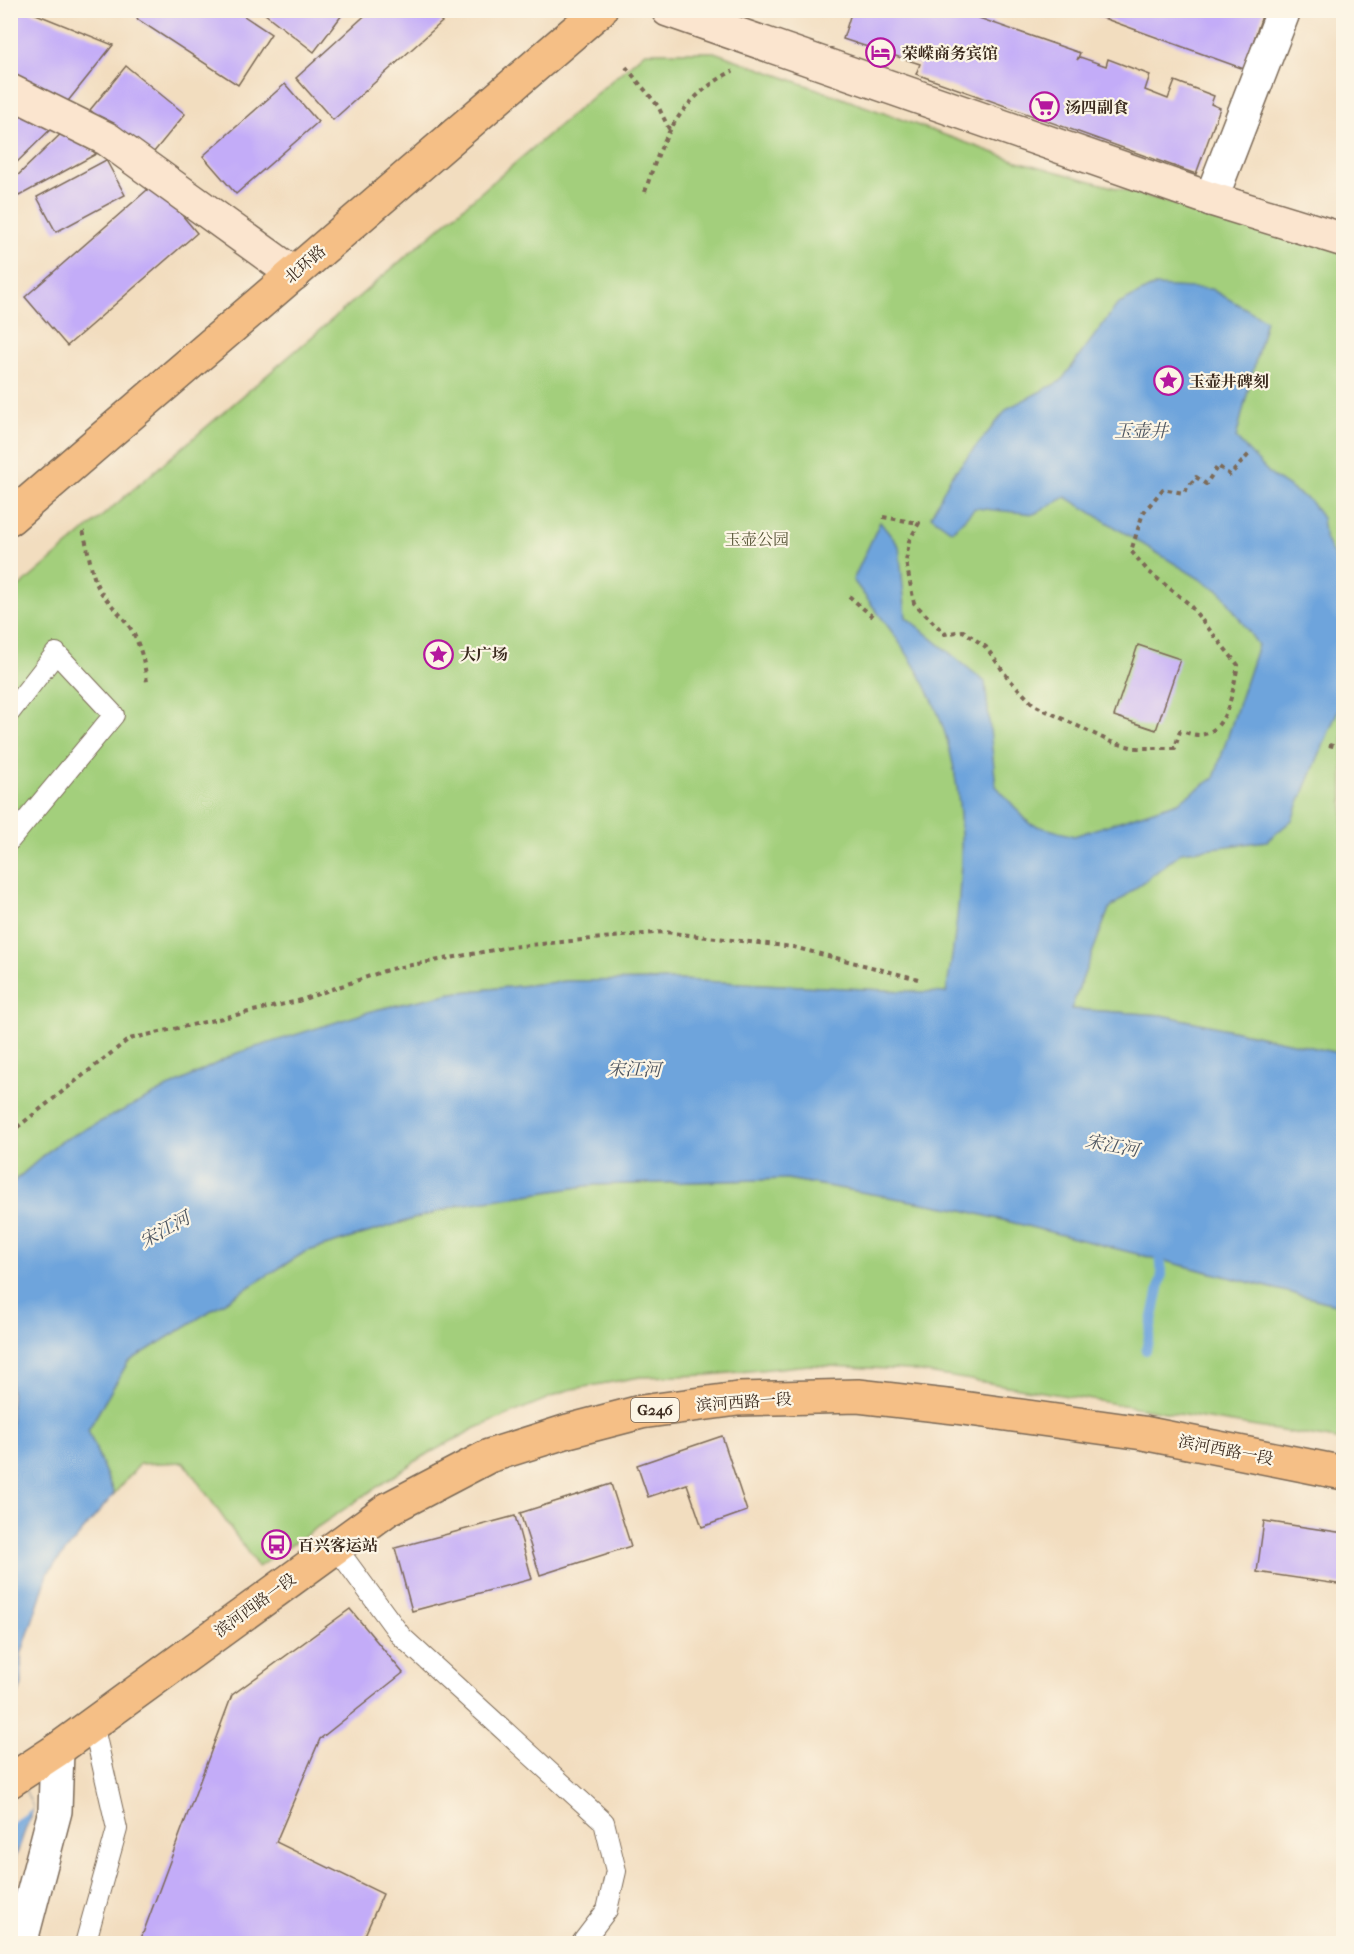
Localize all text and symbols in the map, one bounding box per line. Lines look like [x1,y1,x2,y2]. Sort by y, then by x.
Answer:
hotel icon: 荣嵘商务宾馆 [865,37,897,69]
place label: 荣嵘商务宾馆 [902,44,998,63]
supermarket icon: 汤四副食 [1028,91,1060,123]
place label: 汤四副食 [1065,98,1129,117]
street label: 北环路 [281,241,329,287]
place icon: 玉壶井碑刻 [1152,365,1184,397]
place label: 玉壶井碑刻 [1189,372,1269,391]
water label: 玉壶井 [1114,421,1170,442]
park label: 玉壶公园 [725,530,789,549]
place icon: 大广场 [423,638,455,670]
place label: 大广场 [460,645,508,664]
water label: 宋江河 [607,1059,664,1081]
water label: 宋江河 [1083,1131,1143,1162]
water label: 宋江河 [136,1206,196,1252]
street label: 滨河西路一段 [695,1389,793,1415]
road number: G246 [631,1398,679,1422]
street label: 滨河西路一段 [1177,1432,1275,1468]
bus stop icon: 百兴客运站 [261,1529,293,1561]
place label: 百兴客运站 [298,1536,378,1555]
street label: 滨河西路一段 [211,1569,299,1641]

